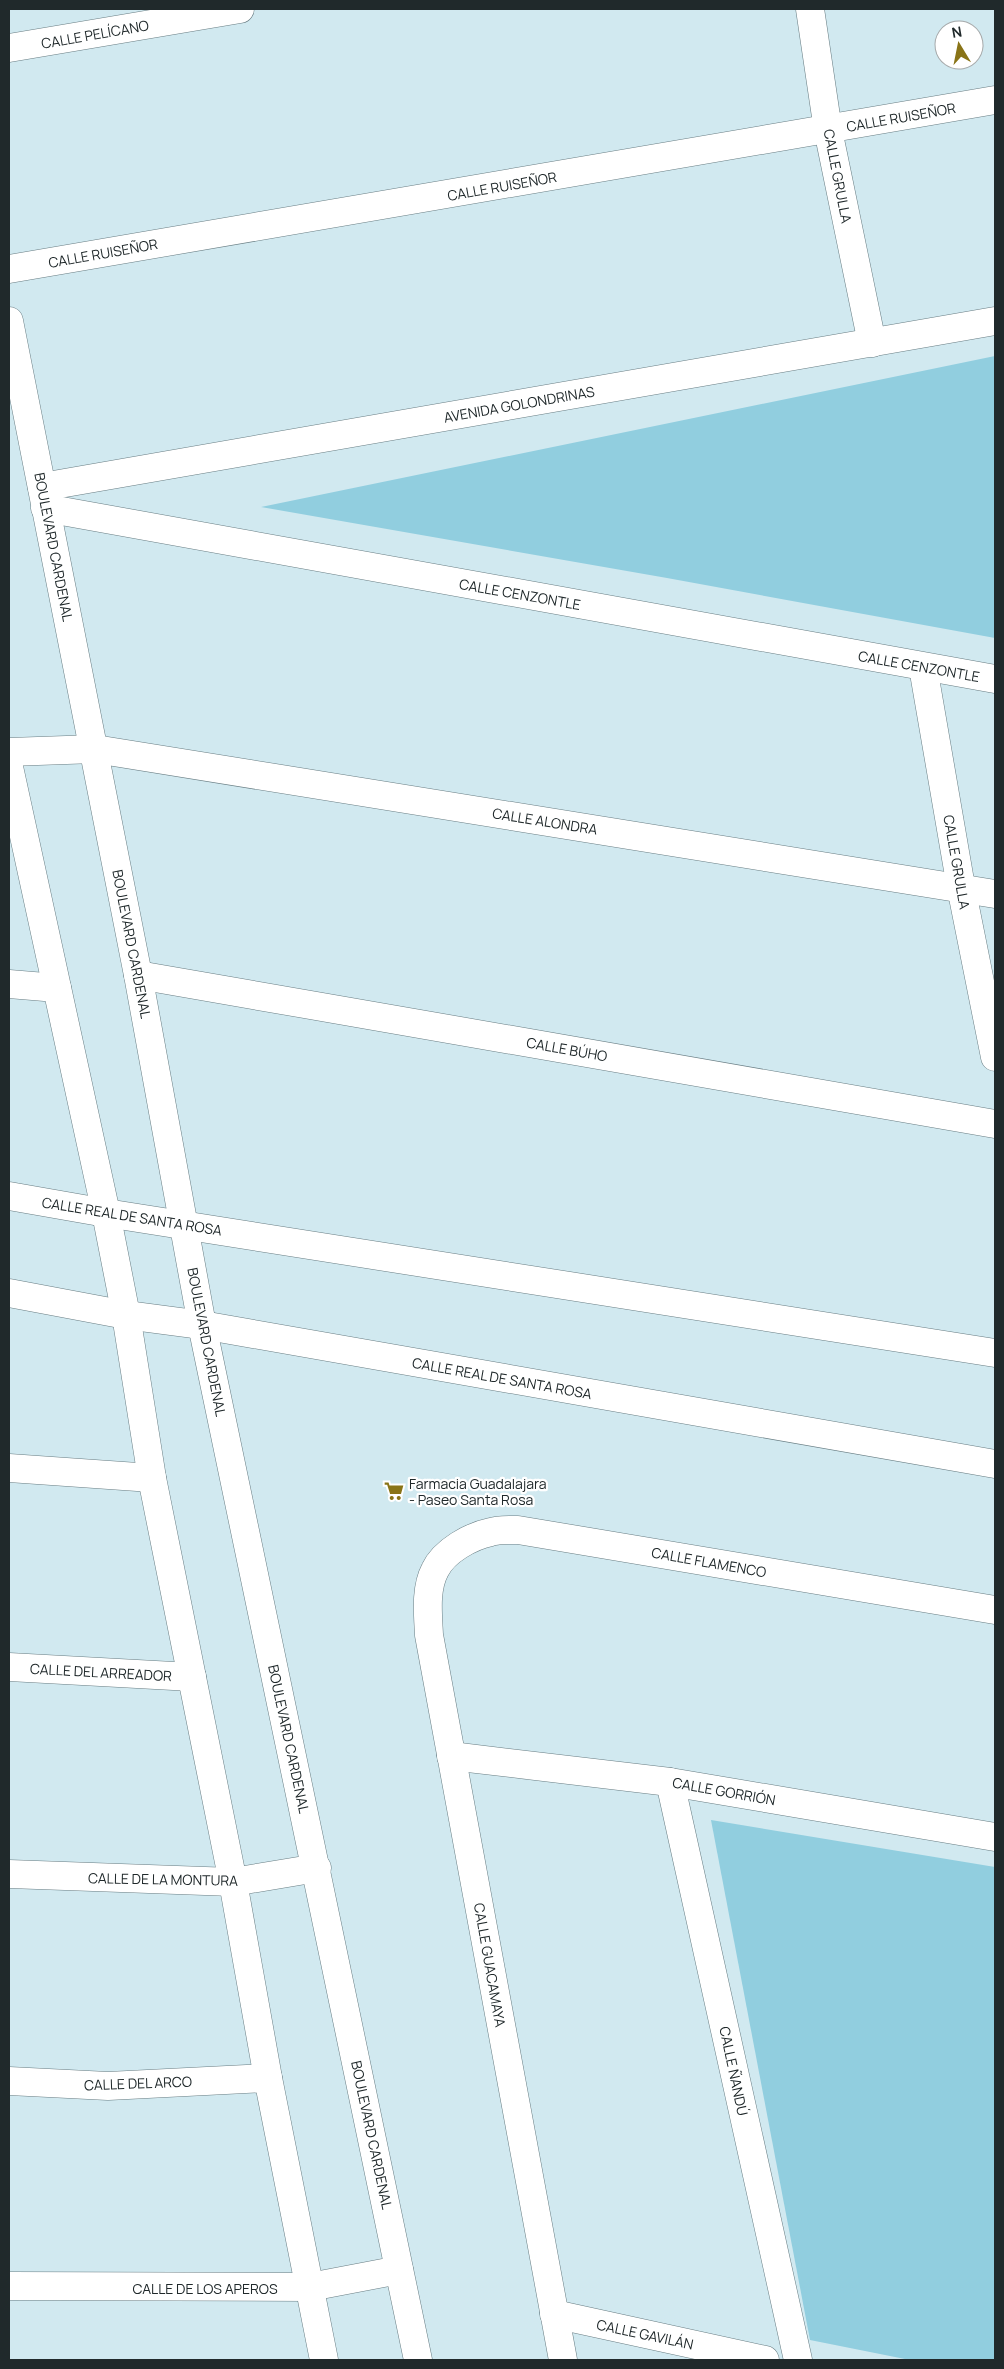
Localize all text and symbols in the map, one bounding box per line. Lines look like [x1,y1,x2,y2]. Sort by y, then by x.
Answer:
street label: CALLE PELÍCANO [40,15,150,53]
north arrow [934,20,984,70]
text: N [950,21,963,42]
street label: CALLE RUISEÑOR [845,98,957,136]
street label: CALLE GRULLA [820,127,856,225]
street label: CALLE RUISEÑOR [446,167,558,205]
street label: CALLE RUISEÑOR [47,234,159,272]
street label: AVENIDA GOLONDRINAS [442,381,596,427]
street label: BOULEVARD CARDENAL [30,471,78,623]
street label: CALLE CENZONTLE [458,574,582,614]
street label: CALLE CENZONTLE [857,646,981,686]
street label: CALLE ALONDRA [491,803,599,839]
street label: CALLE GRULLA [939,813,975,911]
street label: BOULEVARD CARDENAL [108,868,156,1020]
street label: CALLE BÚHO [525,1033,609,1065]
street label: CALLE REAL DE SANTA ROSA [41,1192,224,1240]
street label: BOULEVARD CARDENAL [183,1266,231,1418]
street label: CALLE REAL DE SANTA ROSA [411,1353,593,1403]
place label: Farmacia Guadalajara - Paseo Santa Rosa [409,1474,547,1509]
supermarket icon: Farmacia Guadalajara - Paseo Santa Rosa [383,1480,405,1502]
street label: CALLE FLAMENCO [650,1543,768,1581]
street label: CALLE DEL ARREADOR [30,1659,173,1685]
street label: BOULEVARD CARDENAL [264,1663,314,1815]
street label: CALLE GORRIÓN [671,1773,777,1809]
street label: CALLE DE LA MONTURA [88,1868,238,1890]
street label: CALLE GUACAMAYA [470,1901,510,2029]
street label: CALLE ÑANDÚ [715,2025,753,2117]
street label: BOULEVARD CARDENAL [347,2059,397,2211]
street label: CALLE DEL ARCO [84,2072,192,2094]
street label: CALLE DE LOS APEROS [132,2279,278,2298]
street label: CALLE GAVILÁN [595,2314,695,2354]

